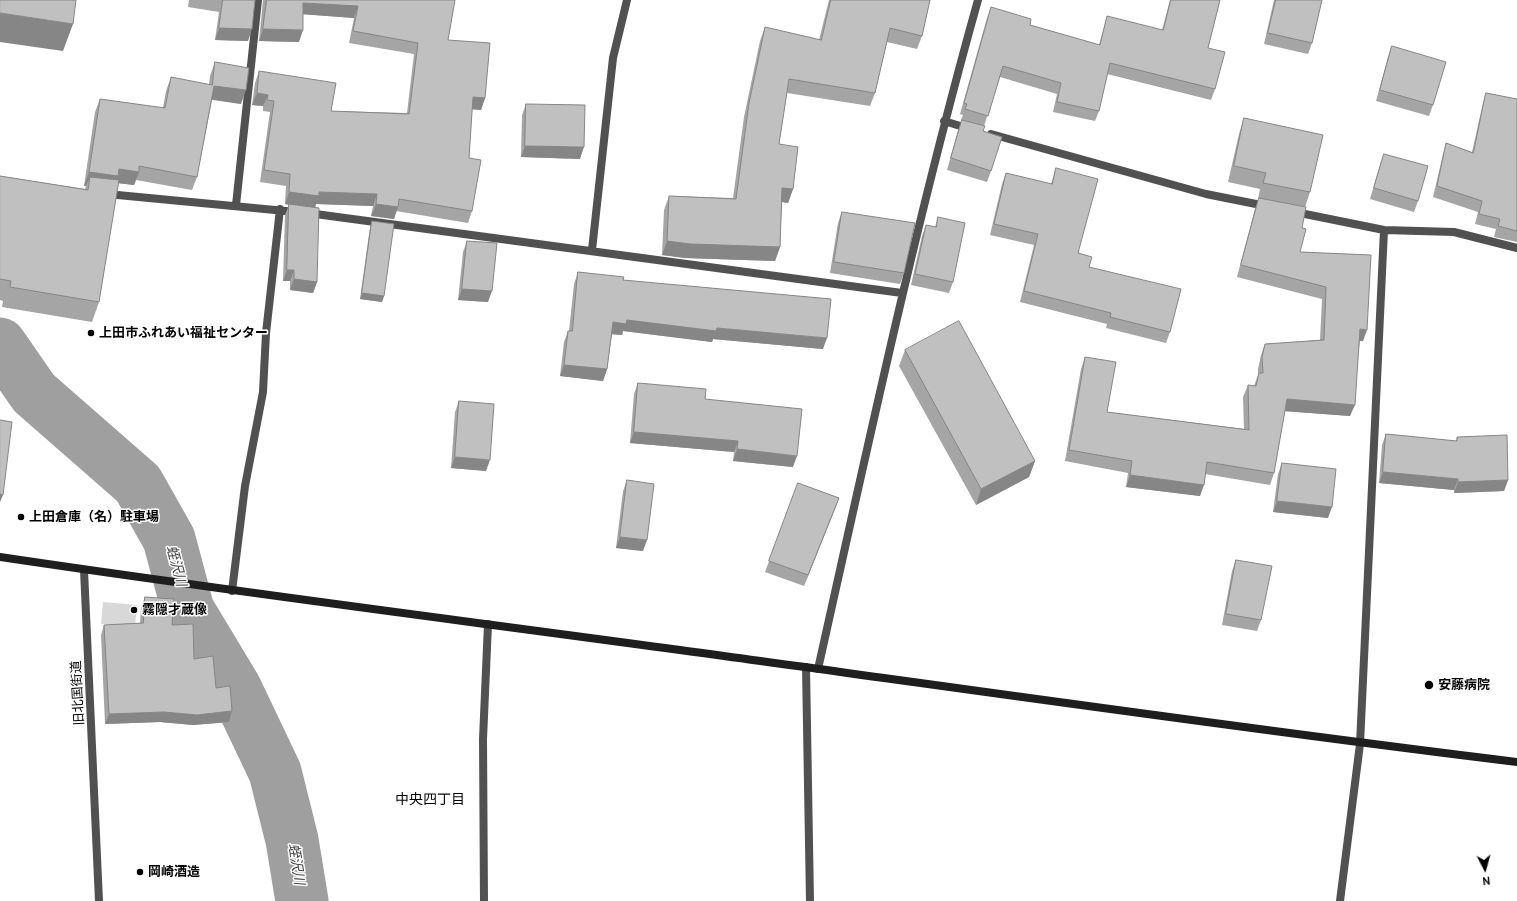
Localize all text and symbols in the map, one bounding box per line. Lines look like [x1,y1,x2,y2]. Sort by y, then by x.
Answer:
place label: 上田市ふれあい福祉センター [99,325,268,341]
marker: 上田市ふれあい福祉センター [86,328,96,338]
place label: 上田倉庫（名）駐車場 [29,509,159,525]
marker: 上田倉庫（名）駐車場 [16,512,26,522]
water label: 蛭沢川 [162,544,190,588]
place label: 霧隠才蔵像 [142,602,207,618]
marker: 霧隠才蔵像 [129,605,139,615]
street label: 旧北国街道 [69,660,87,726]
place label: 安藤病院 [1438,677,1490,693]
marker: 安藤病院 [1423,679,1435,691]
district label: 中央四丁目 [395,792,465,808]
water label: 蛭沢川 [284,842,308,886]
north arrow [1465,849,1505,889]
place label: 岡崎酒造 [148,864,200,880]
marker: 岡崎酒造 [135,867,145,877]
text: N [1482,874,1491,888]

